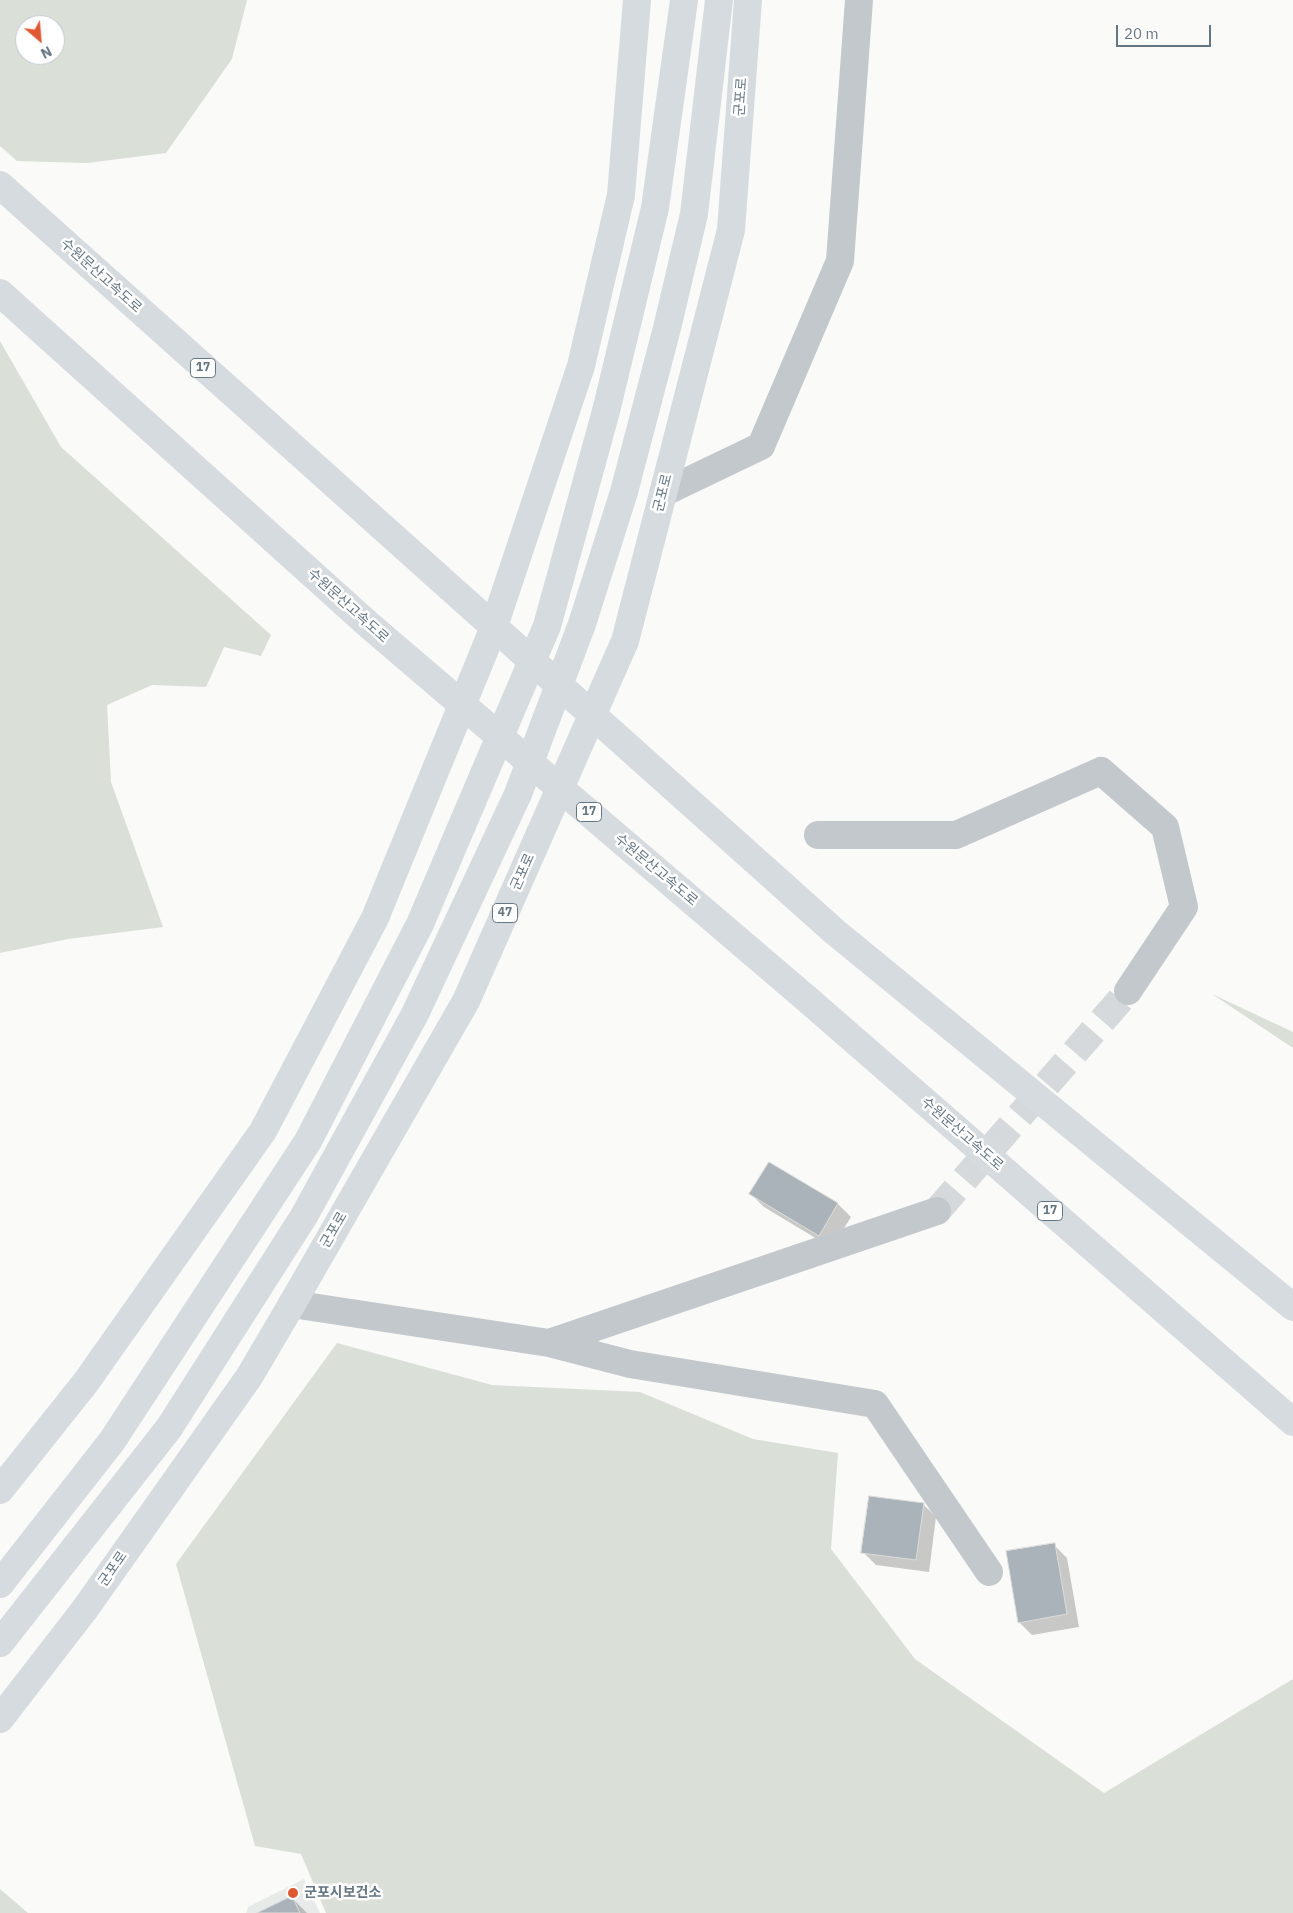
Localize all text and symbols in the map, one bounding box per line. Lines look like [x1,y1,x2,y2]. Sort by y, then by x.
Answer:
north arrow [15,15,65,65]
scale bar [1118,15,1213,47]
text: 20 m [1124,24,1159,43]
text: N [38,42,55,63]
street label: 군포로 [731,77,751,117]
street label: 수원문산고속도로 [57,235,145,317]
road number: 17 [190,358,216,378]
street label: 군포로 [650,472,676,514]
street label: 수원문산고속도로 [304,565,392,647]
road number: 17 [576,802,602,822]
street label: 수원문산고속도로 [611,830,701,910]
street label: 군포로 [507,851,539,893]
road number: 47 [492,904,518,922]
street label: 수원문산고속도로 [918,1094,1006,1174]
road number: 17 [1038,1202,1062,1220]
street label: 군포로 [317,1209,351,1251]
street label: 군포로 [95,1548,131,1590]
place label: 군포시보건소 [304,1885,381,1901]
marker: 군포시보건소 [286,1886,300,1900]

